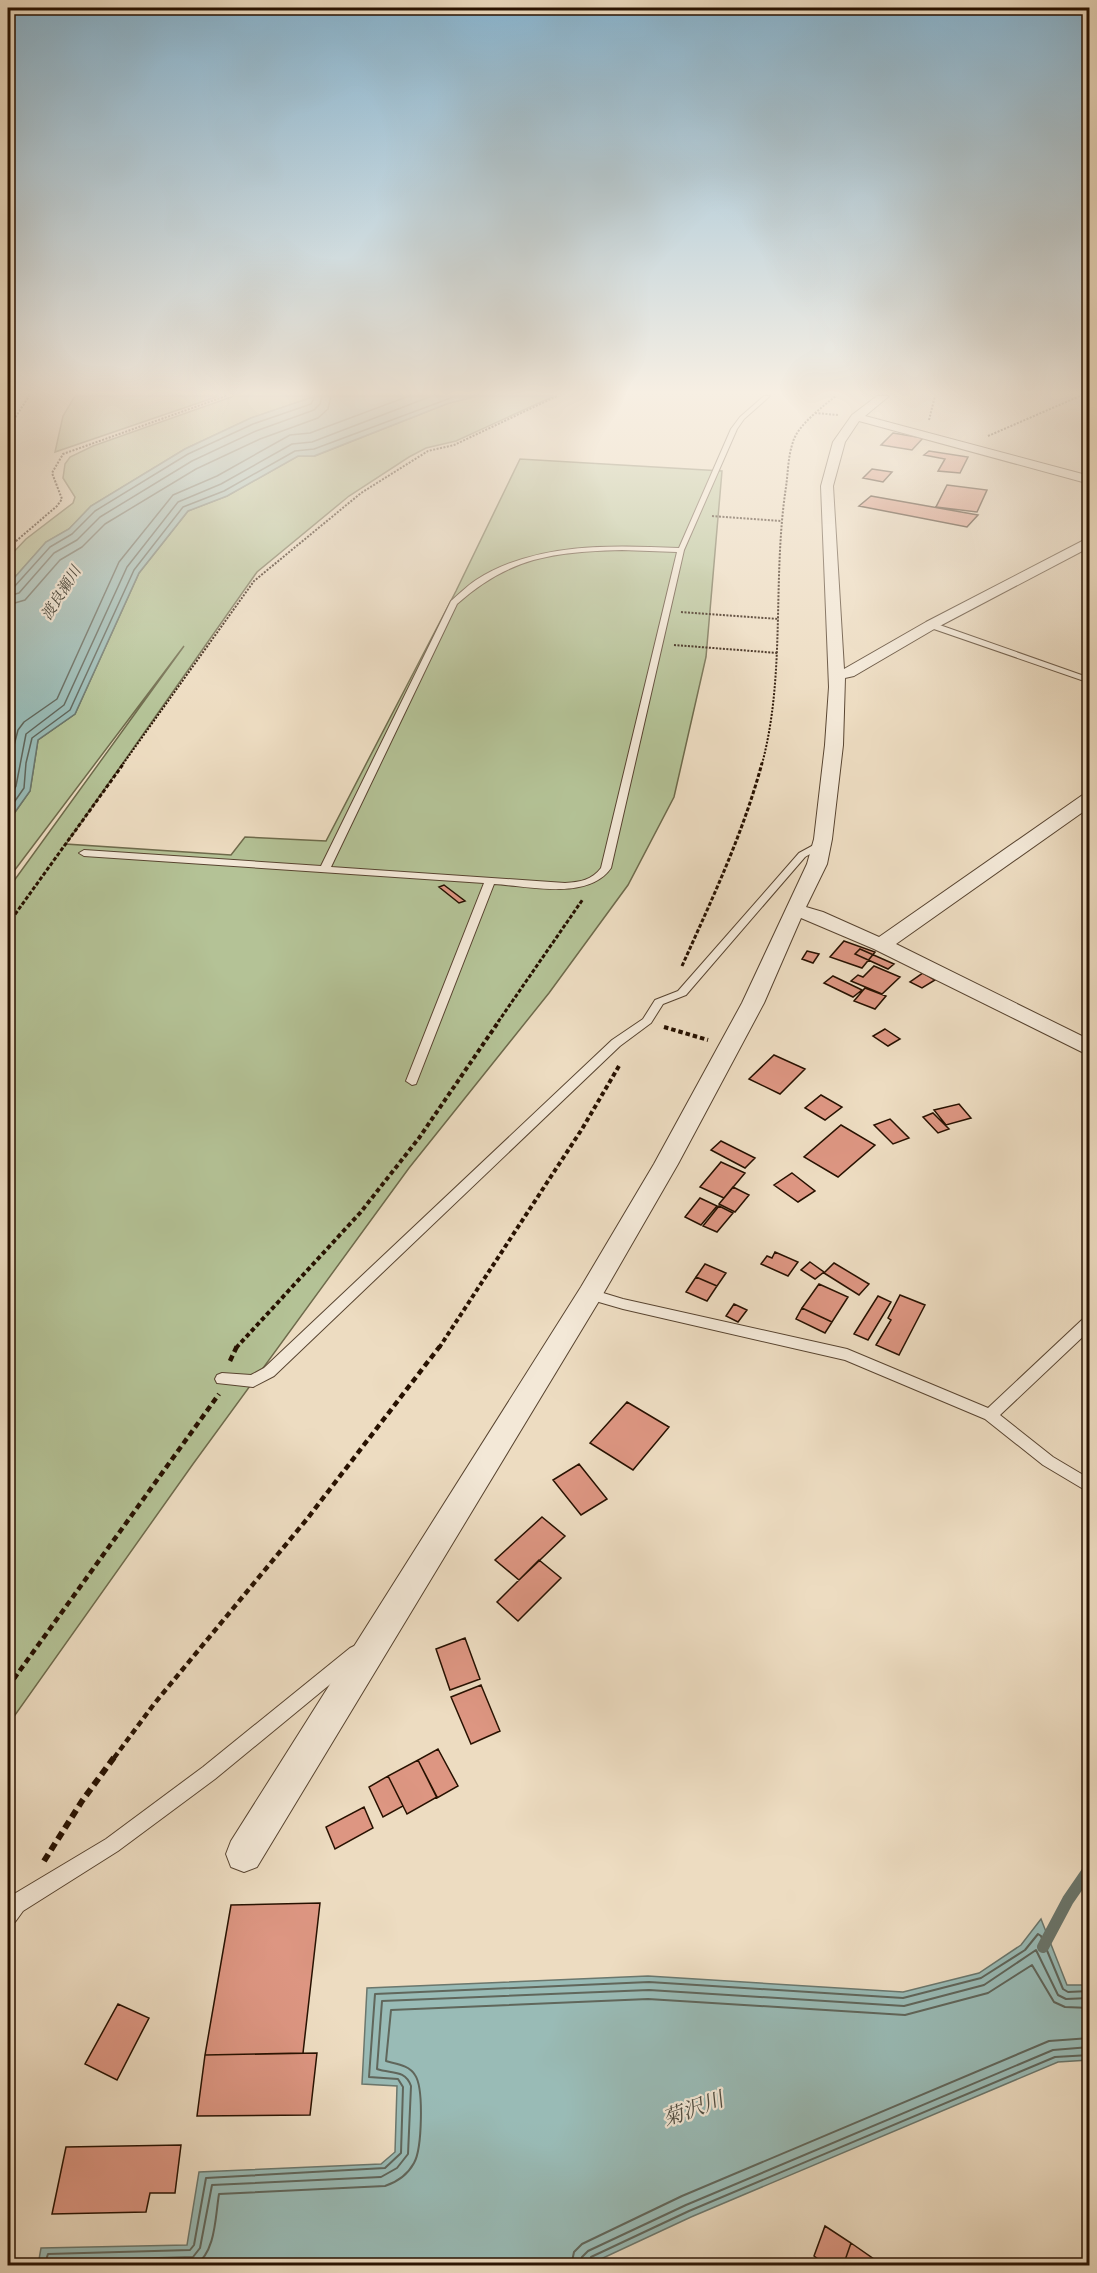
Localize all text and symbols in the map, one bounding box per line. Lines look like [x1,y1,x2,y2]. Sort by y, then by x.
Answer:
water label: 渡良瀬川 [37,561,86,624]
water label: 菊沢川 [659,2084,729,2133]

